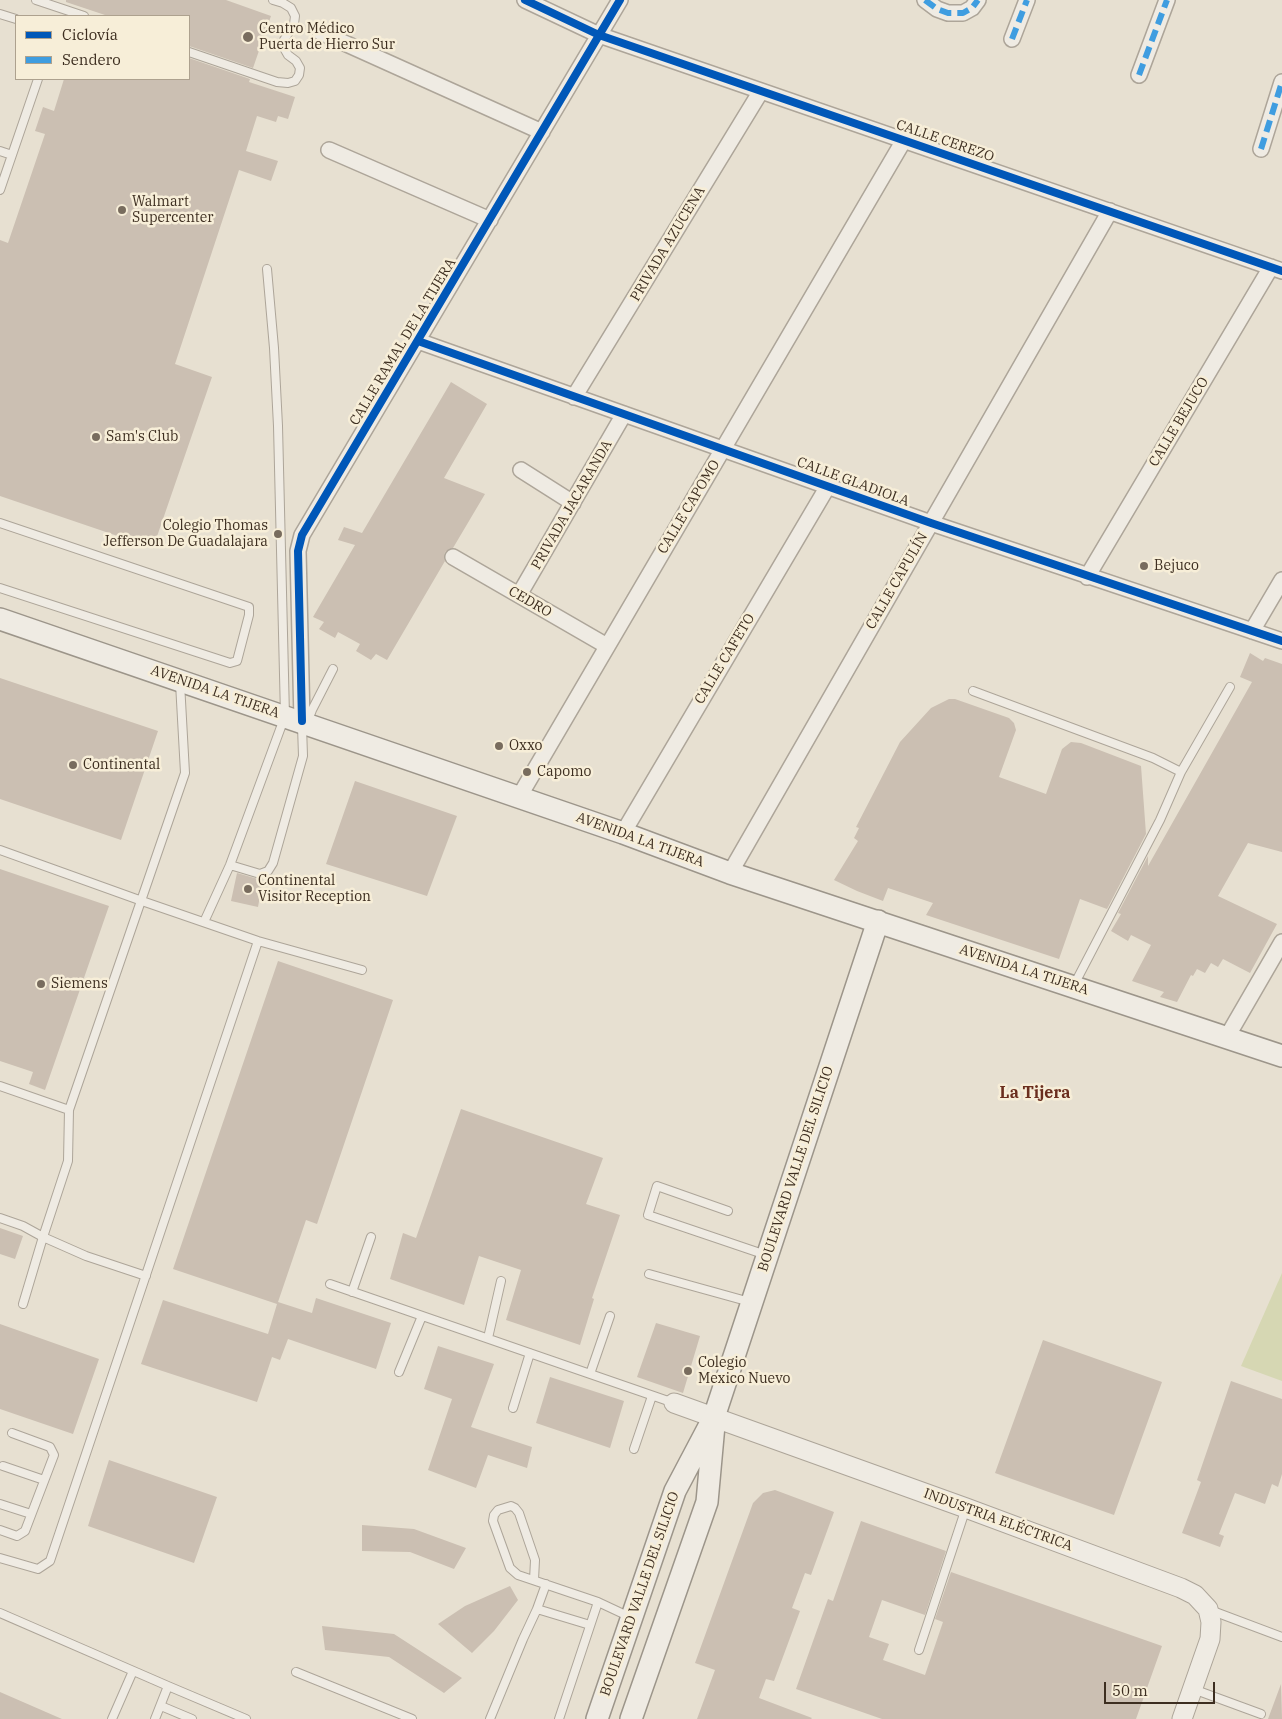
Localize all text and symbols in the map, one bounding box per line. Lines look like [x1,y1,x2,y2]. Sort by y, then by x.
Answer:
legend [15,15,190,80]
place label: Centro Médico Puerta de Hierro Sur [259,21,395,54]
text: Ciclovía [62,25,118,44]
marker: Centro Médico Puerta de Hierro Sur [241,30,255,44]
text: Sendero [62,50,121,69]
street label: CALLE CEREZO [894,116,996,166]
street label: PRIVADA AZUCENA [627,184,709,304]
place label: Walmart Supercenter [132,194,214,226]
marker: Walmart Supercenter [116,204,128,216]
street label: CALLE RAMAL DE LA TIJERA [346,255,460,429]
street label: CALLE BEJUCO [1146,374,1212,470]
place label: Sam's Club [106,429,178,445]
marker: Sam's Club [90,431,102,443]
street label: PRIVADA JACARANDA [528,437,616,573]
street label: CALLE GLADIOLA [795,454,911,510]
street label: CALLE CAPOMO [654,457,724,557]
place label: Colegio Thomas Jefferson De Guadalajara [103,518,268,550]
marker: Colegio Thomas Jefferson De Guadalajara [272,528,284,540]
street label: CALLE CAPULÍN [862,530,932,632]
place label: Bejuco [1154,558,1199,574]
marker: Bejuco [1138,560,1150,572]
street label: CEDRO [505,583,555,621]
street label: CALLE CAFETO [691,611,759,707]
street label: AVENIDA LA TIJERA [148,662,282,722]
place label: Oxxo [509,738,542,754]
marker: Oxxo [493,740,505,752]
place label: Continental [83,757,160,773]
marker: Continental [67,759,79,771]
place label: Capomo [537,764,591,780]
marker: Capomo [521,766,533,778]
street label: AVENIDA LA TIJERA [574,809,706,871]
place label: Continental Visitor Reception [258,873,371,906]
marker: Continental Visitor Reception [242,883,254,895]
street label: AVENIDA LA TIJERA [957,941,1091,999]
place label: Siemens [51,976,108,992]
marker: Siemens [35,978,47,990]
street label: BOULEVARD VALLE DEL SILICIO [755,1064,837,1274]
district label: La Tijera [1000,1083,1070,1103]
place label: Colegio Mexico Nuevo [698,1355,790,1388]
marker: Colegio Mexico Nuevo [682,1365,694,1377]
street label: INDUSTRIA ELÉCTRICA [921,1485,1075,1555]
street label: BOULEVARD VALLE DEL SILICIO [597,1490,683,1698]
scale bar [1107,1672,1218,1704]
text: 50 m [1112,1681,1148,1700]

